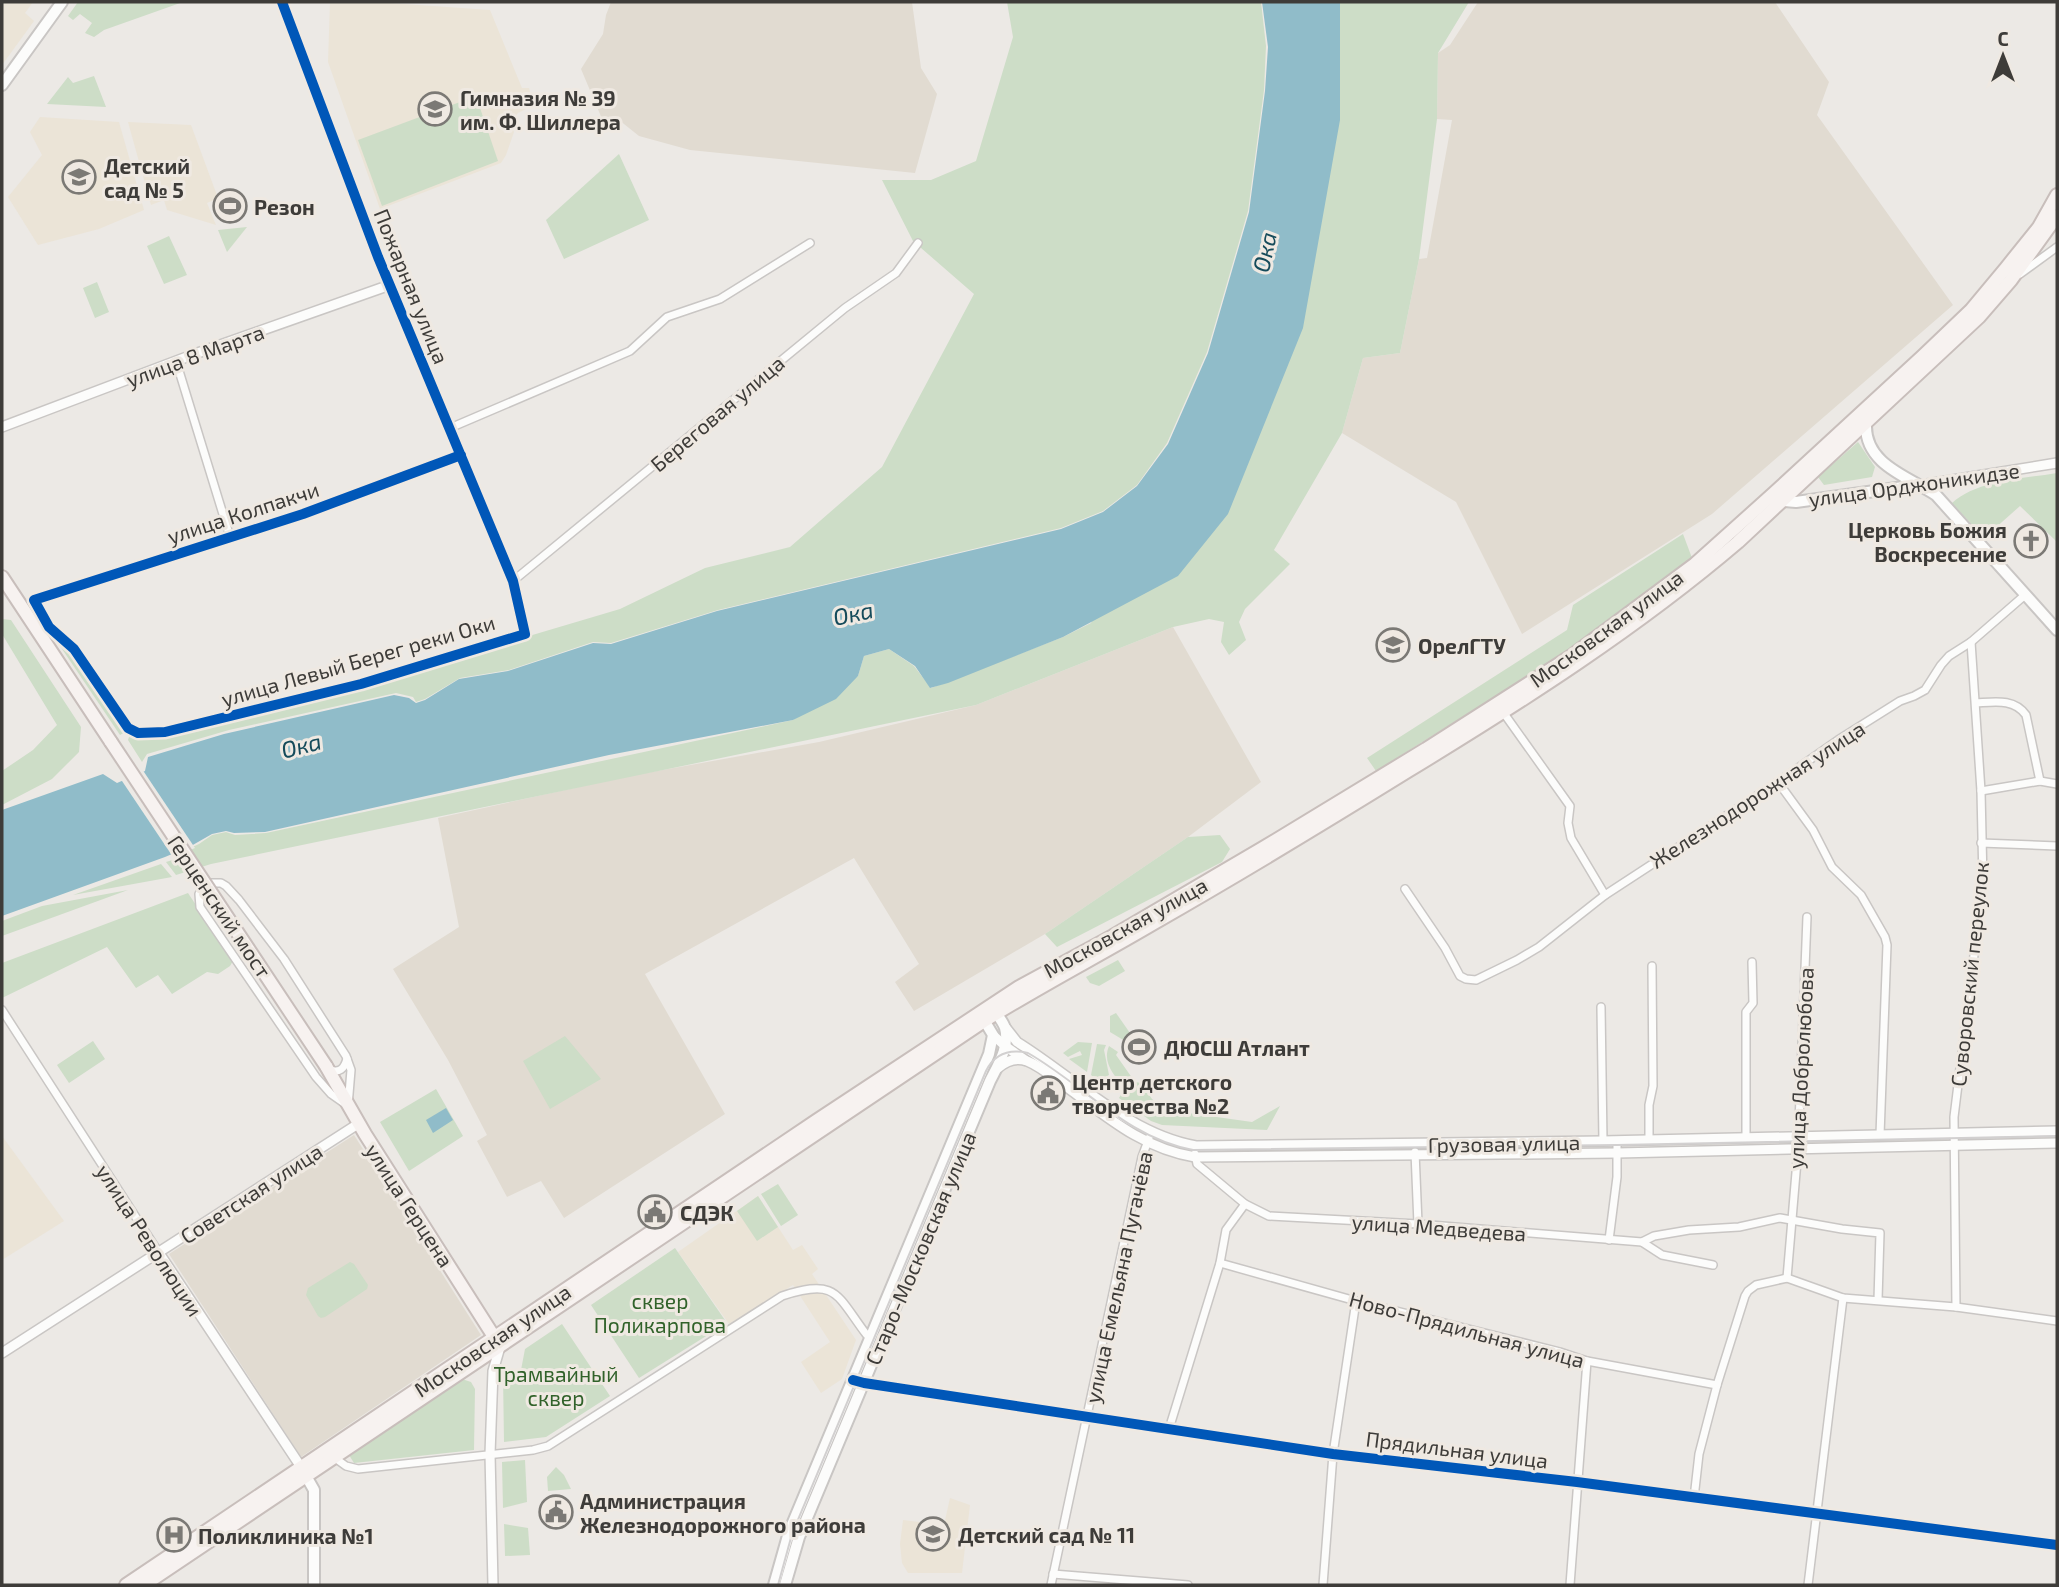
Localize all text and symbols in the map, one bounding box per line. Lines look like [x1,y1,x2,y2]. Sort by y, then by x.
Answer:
north arrow [1968,21,2038,91]
text: С [1997,27,2009,50]
place label: Гимназия № 39 им. Ф. Шиллера [460,85,621,134]
school or university icon: Гимназия № 39 им. Ф. Шиллера [416,90,454,128]
place label: Детский сад № 5 [104,153,190,202]
school or university icon: Детский сад № 5 [60,158,98,196]
sports icon: Резон [211,187,249,225]
place label: Резон [254,194,315,219]
street label: Пожарная улица [369,205,454,368]
water label: Ока [1246,229,1282,275]
street label: улица 8 Марта [123,318,268,392]
street label: Береговая улица [645,350,790,477]
street label: улица Орджоникидзе [1807,457,2021,512]
street label: улица Колпакчи [164,476,322,549]
place label: Церковь Божия Воскресение [1848,517,2007,566]
church icon: Церковь Божия Воскресение [2012,522,2050,560]
street label: Московская улица [1524,564,1688,693]
water label: Ока [830,595,876,631]
street label: улица Левый Берег реки Оки [218,609,498,712]
school or university icon: ОрелГТУ [1374,626,1412,664]
place label: ОрелГТУ [1418,633,1506,658]
street label: Железнодорожная улица [1645,715,1870,874]
water label: Ока [278,726,324,764]
street label: Герценский мост [163,830,277,982]
street label: Суворовский переулок [1945,860,1994,1088]
street label: Московская улица [1039,872,1212,983]
street label: улица Добролюбова [1782,967,1819,1169]
sports icon: ДЮСШ Атлант [1120,1028,1158,1066]
place label: ДЮСШ Атлант [1164,1035,1310,1060]
place label: Центр детского творчества №2 [1072,1069,1232,1118]
public building icon: Центр детского творчества №2 [1029,1074,1067,1112]
street label: Старо-Московская улица [859,1128,981,1369]
street label: Грузовая улица [1428,1129,1580,1158]
street label: Советская улица [175,1138,327,1249]
street label: улица Герцена [360,1139,459,1272]
street label: улица Емельяна Пугачёва [1079,1149,1158,1405]
street label: улица Революции [91,1159,208,1321]
public building icon: СДЭК [636,1193,674,1231]
place label: СДЭК [680,1200,734,1225]
street label: улица Медведева [1351,1208,1527,1247]
street label: Московская улица [409,1278,576,1402]
street label: Ново-Прядильная улица [1346,1286,1587,1373]
park label: сквер Поликарпова [594,1288,726,1337]
park label: Трамвайный сквер [493,1361,619,1410]
street label: Прядильная улица [1364,1425,1550,1474]
place label: Администрация Железнодорожного района [580,1488,866,1537]
public building icon: Администрация Железнодорожного района [537,1493,575,1531]
school or university icon: Детский сад № 11 [914,1515,952,1553]
hospital icon: Поликлиника №1 [155,1516,193,1554]
place label: Детский сад № 11 [958,1522,1135,1547]
place label: Поликлиника №1 [198,1523,374,1548]

